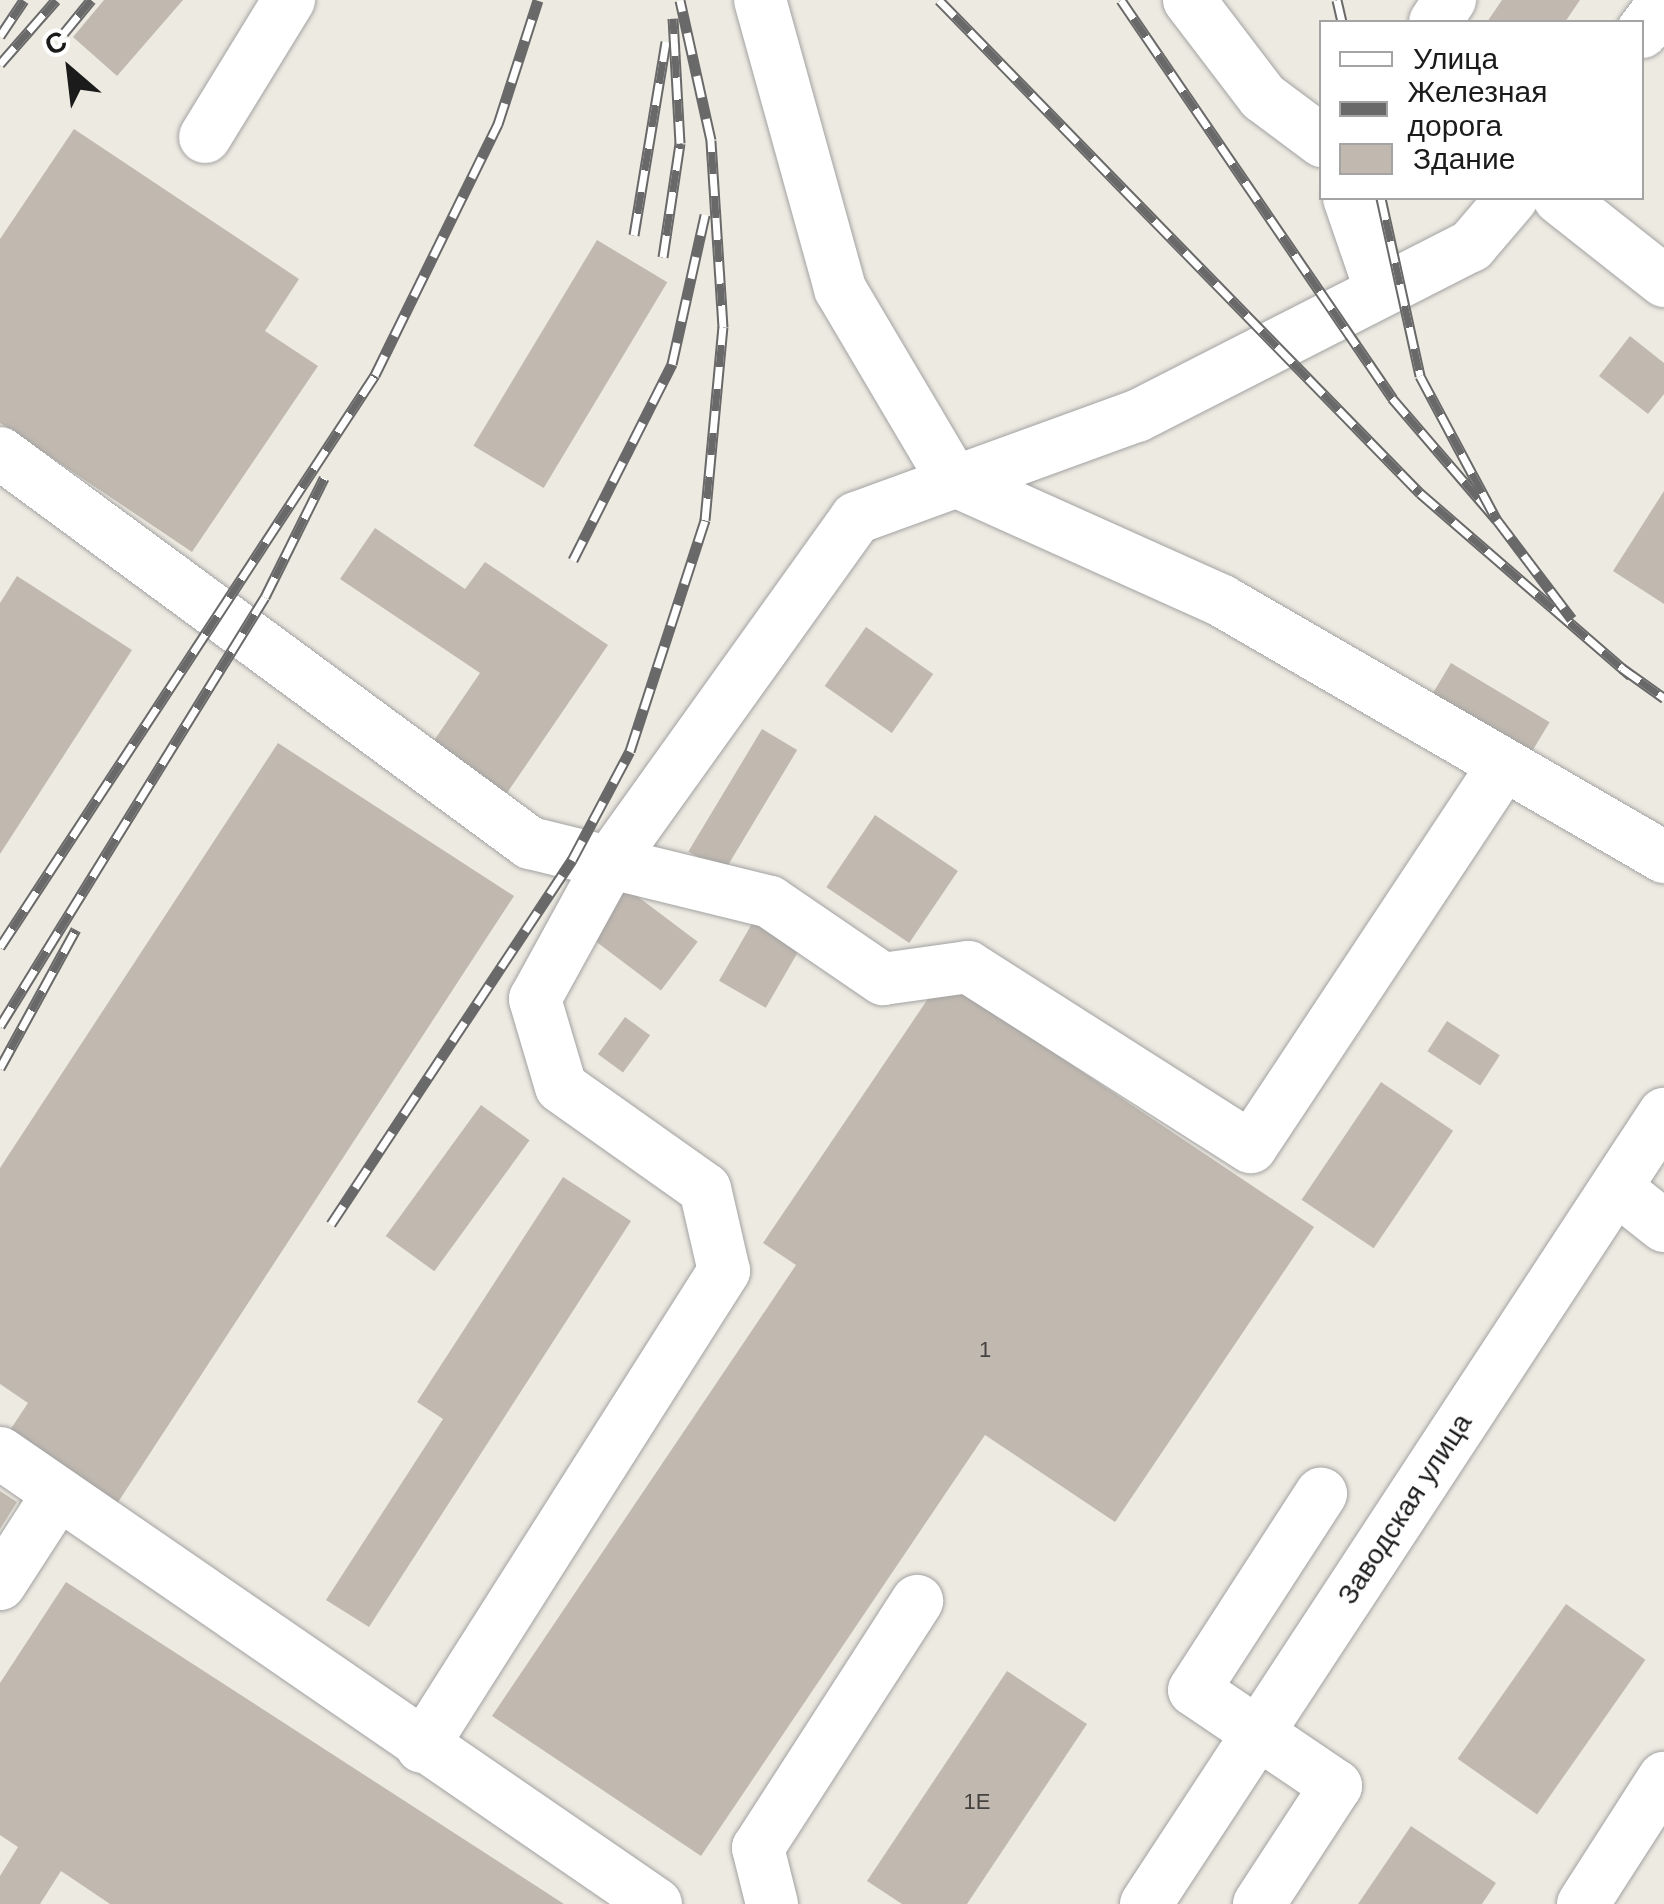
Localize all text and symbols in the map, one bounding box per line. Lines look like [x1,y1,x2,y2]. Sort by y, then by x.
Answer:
north arrow [20,20,120,120]
legend [1319,20,1644,200]
text: С [39,25,72,62]
text: Улица [1413,42,1498,75]
text: Железная дорога [1408,75,1547,142]
text: Здание [1413,142,1515,175]
house number: 1 [979,1337,991,1363]
street label: Заводская улица [1331,1407,1479,1611]
house number: 1Е [964,1789,990,1815]

